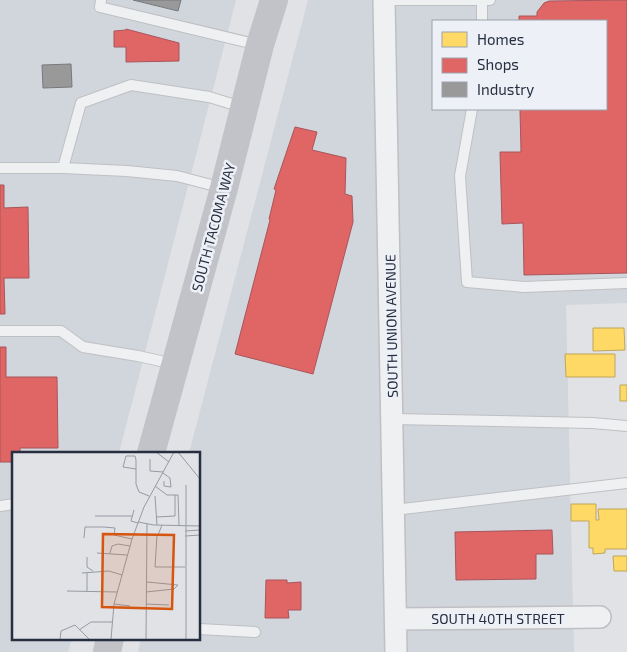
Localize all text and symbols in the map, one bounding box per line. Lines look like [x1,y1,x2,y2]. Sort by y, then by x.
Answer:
legend [432,20,607,110]
text: Homes [477,30,524,48]
text: Shops [477,55,519,73]
text: Industry [477,80,534,98]
street label: SOUTH TACOMA WAY [188,161,238,293]
street label: SOUTH UNION AVENUE [381,254,401,398]
inset map [12,452,200,640]
street label: SOUTH 40TH STREET [431,610,565,627]

